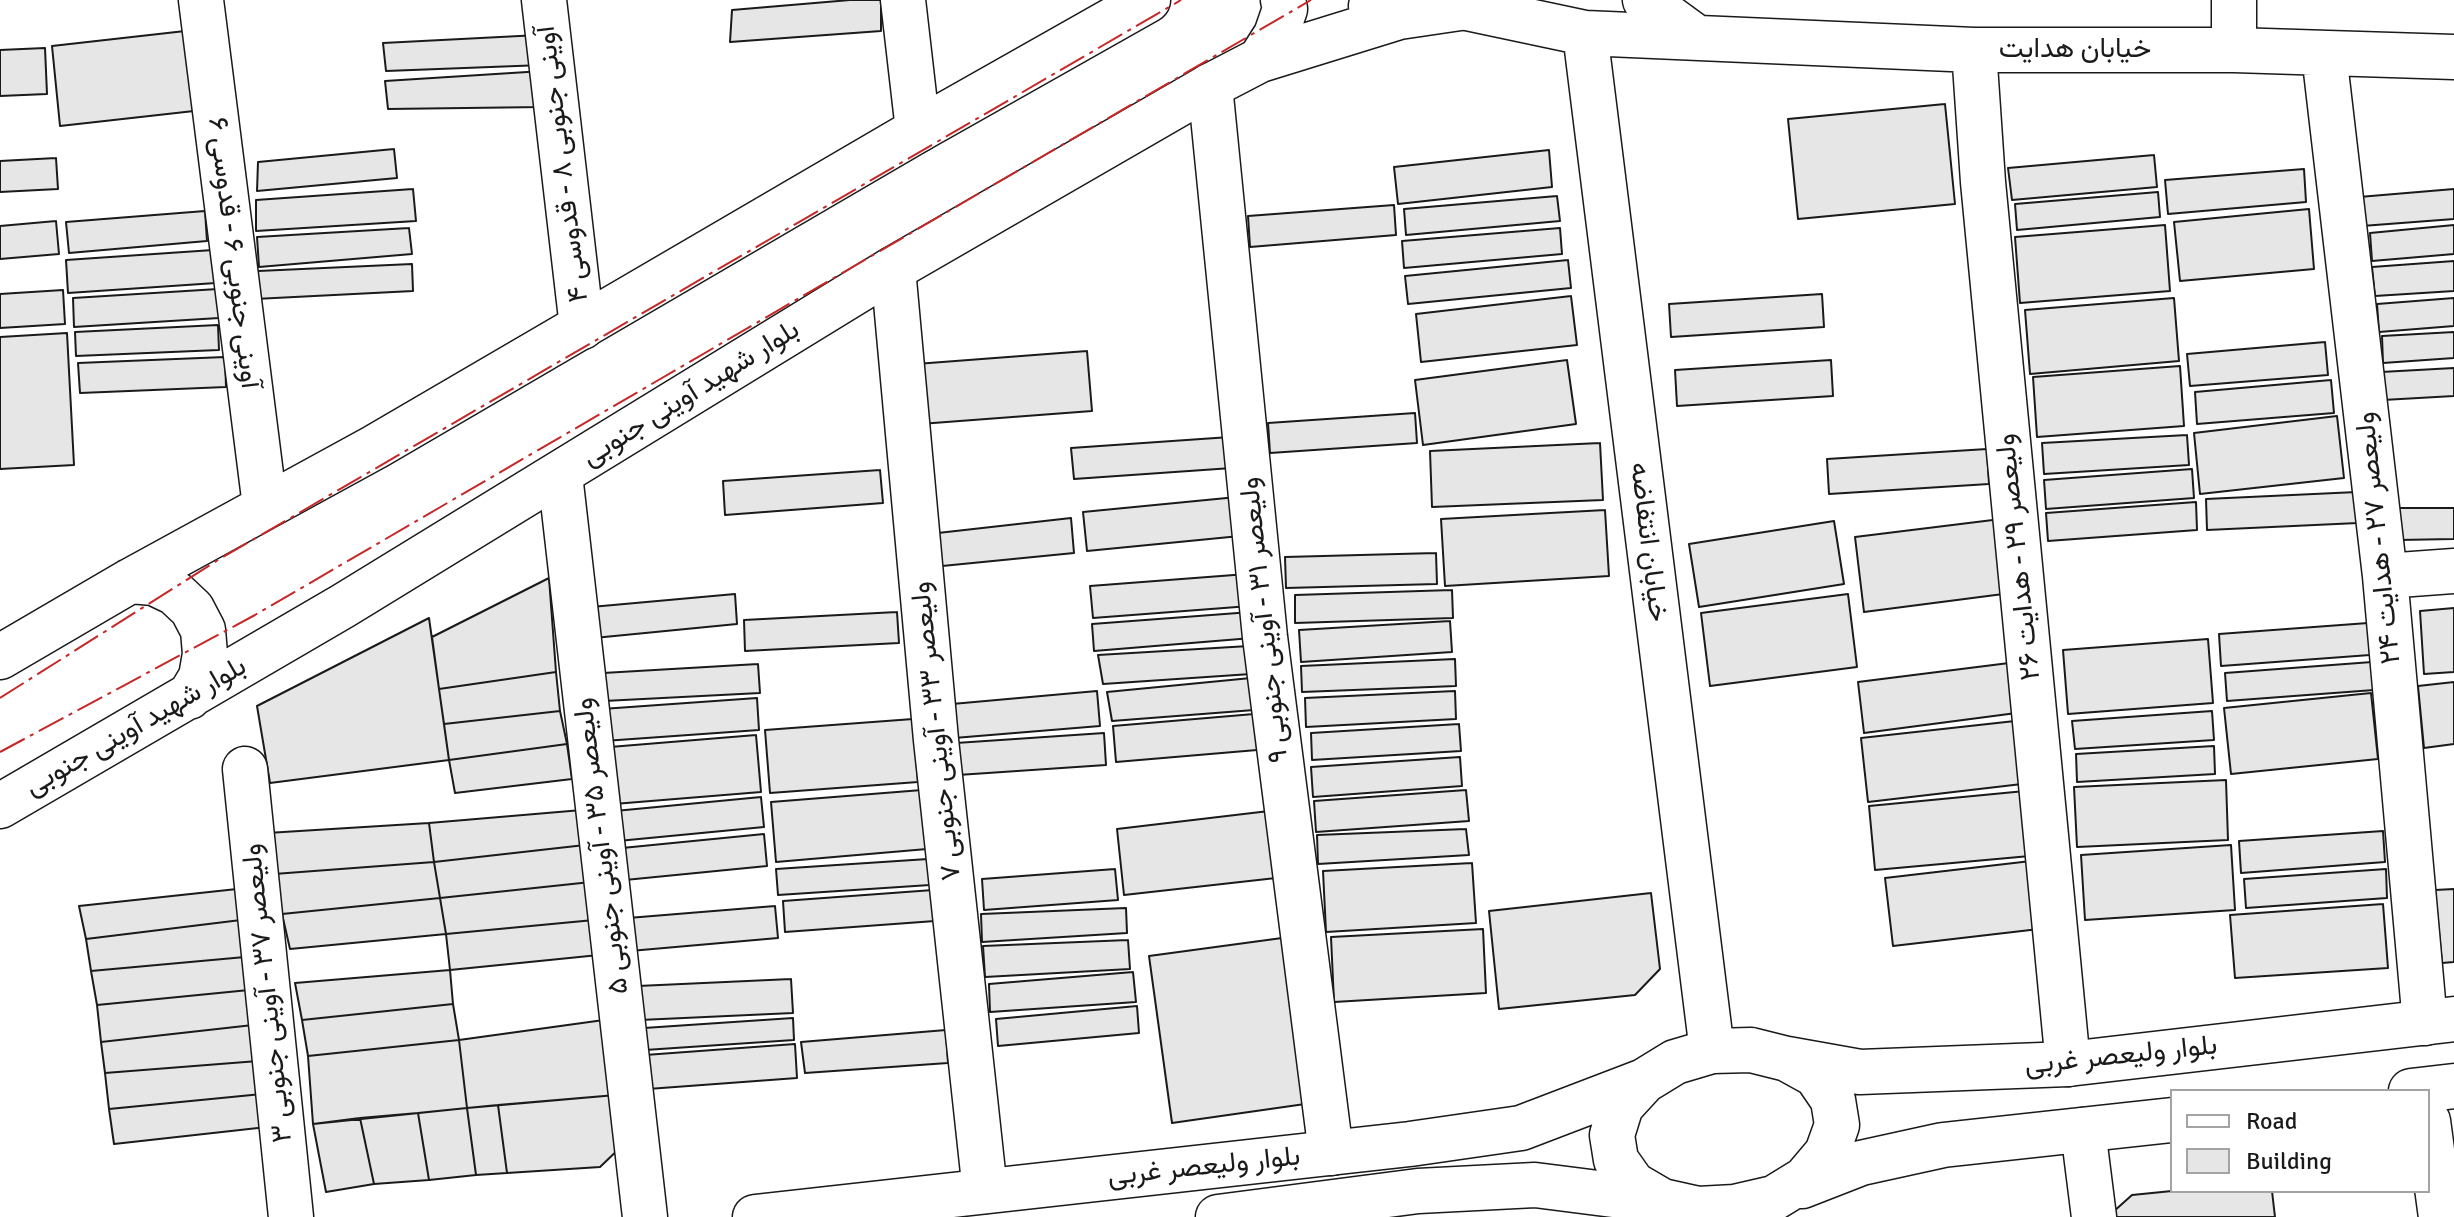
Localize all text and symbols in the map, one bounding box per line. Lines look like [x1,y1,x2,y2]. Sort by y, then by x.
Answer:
street label: آوینی جنوبی ۸ - قدوسی ۴ [529,24,597,304]
street label: خیابان هدایت [1999,33,2151,67]
street label: آوینی جنوبی ۶ - قدوسی ۶ [200,115,266,391]
street label: بلوار شهید آوینی جنوبی [576,313,806,475]
street label: ولیعصر ۲۷ - هدایت ۲۴ [2349,410,2409,666]
street label: ولیعصر ۲۹ - هدایت ۲۶ [1989,432,2049,682]
street label: خیابان انتفاضه [1622,460,1674,624]
street label: ولیعصر ۳۱ - آوینی جنوبی ۹ [1233,475,1297,765]
street label: ولیعصر ۳۳ - آوینی جنوبی ۷ [905,580,969,882]
street label: بلوار شهید آوینی جنوبی [19,650,253,804]
street label: ولیعصر ۳۵ - آوینی جنوبی ۵ [567,696,637,996]
street label: ولیعصر ۳۷ - آوینی جنوبی ۳ [236,842,300,1144]
street label: بلوار ولیعصر غربی [2023,1029,2219,1083]
legend [2170,1089,2430,1193]
text: Road [2246,1106,2297,1136]
street label: بلوار ولیعصر غربی [1106,1140,1302,1194]
text: Building [2246,1146,2332,1176]

